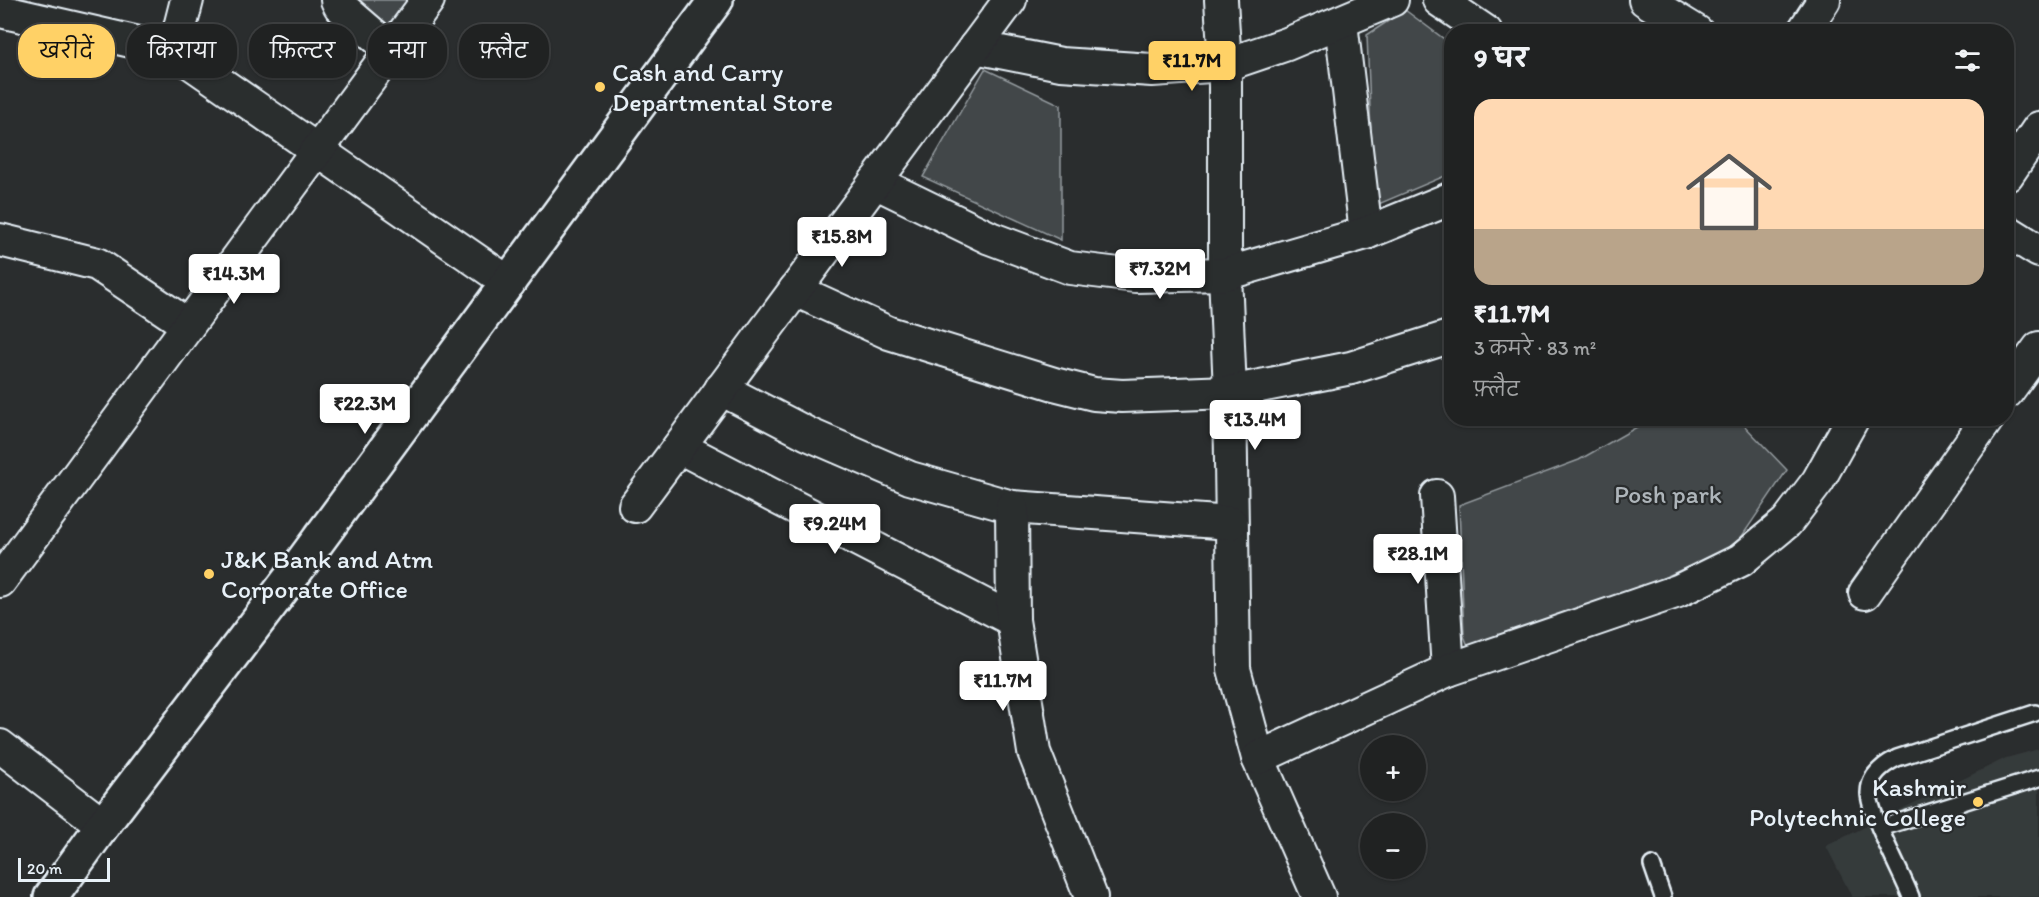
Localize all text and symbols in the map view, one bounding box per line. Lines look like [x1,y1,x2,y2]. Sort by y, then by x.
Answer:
chip: खरीदें [18,24,115,78]
chip: किराया [127,24,237,78]
chip: फ़िल्टर [249,24,356,78]
chip: नया [368,24,447,78]
chip: फ़्लैट [459,24,549,78]
pin: ₹11.7M [1143,41,1241,92]
text: 9 घर [1474,42,1528,74]
icon: filters [1951,44,1984,77]
text: ₹11.7M [1163,48,1221,72]
place label: Cash and Carry Departmental Store [612,56,833,118]
marker: Cash and Carry Departmental Store [593,80,607,94]
icon: home [1675,138,1783,246]
pin: ₹15.8M [793,217,891,268]
text: ₹15.8M [811,224,873,248]
pin: ₹7.32M [1111,249,1209,300]
pin: ₹14.3M [185,254,283,305]
text: ₹7.32M [1129,256,1191,280]
text: ₹14.3M [203,261,265,285]
text: ₹11.7M [1474,297,1551,329]
text: 3 कमरे · 83 m² [1474,336,1596,360]
text: फ़्लैट [1474,377,1520,401]
pin: ₹22.3M [316,384,414,435]
text: ₹22.3M [334,391,396,415]
pin: ₹13.4M [1206,400,1304,451]
text: ₹13.4M [1224,407,1286,431]
park label: Posh park [1614,478,1722,510]
pin: ₹9.24M [786,504,884,555]
text: ₹9.24M [803,511,867,535]
pin: ₹28.1M [1369,534,1467,585]
text: ₹28.1M [1387,541,1449,565]
place label: J&K Bank and Atm Corporate Office [221,543,433,605]
marker: J&K Bank and Atm Corporate Office [202,567,216,581]
pin: ₹11.7M [954,661,1052,712]
text: ₹11.7M [974,668,1032,692]
map controls [1360,735,1426,879]
button: + [1360,735,1426,801]
place label: Kashmir Polytechnic College [1749,771,1967,833]
marker: Kashmir Polytechnic College [1971,795,1985,809]
button: − [1360,813,1426,879]
scale bar [18,855,110,882]
text: 20 m [27,859,62,878]

